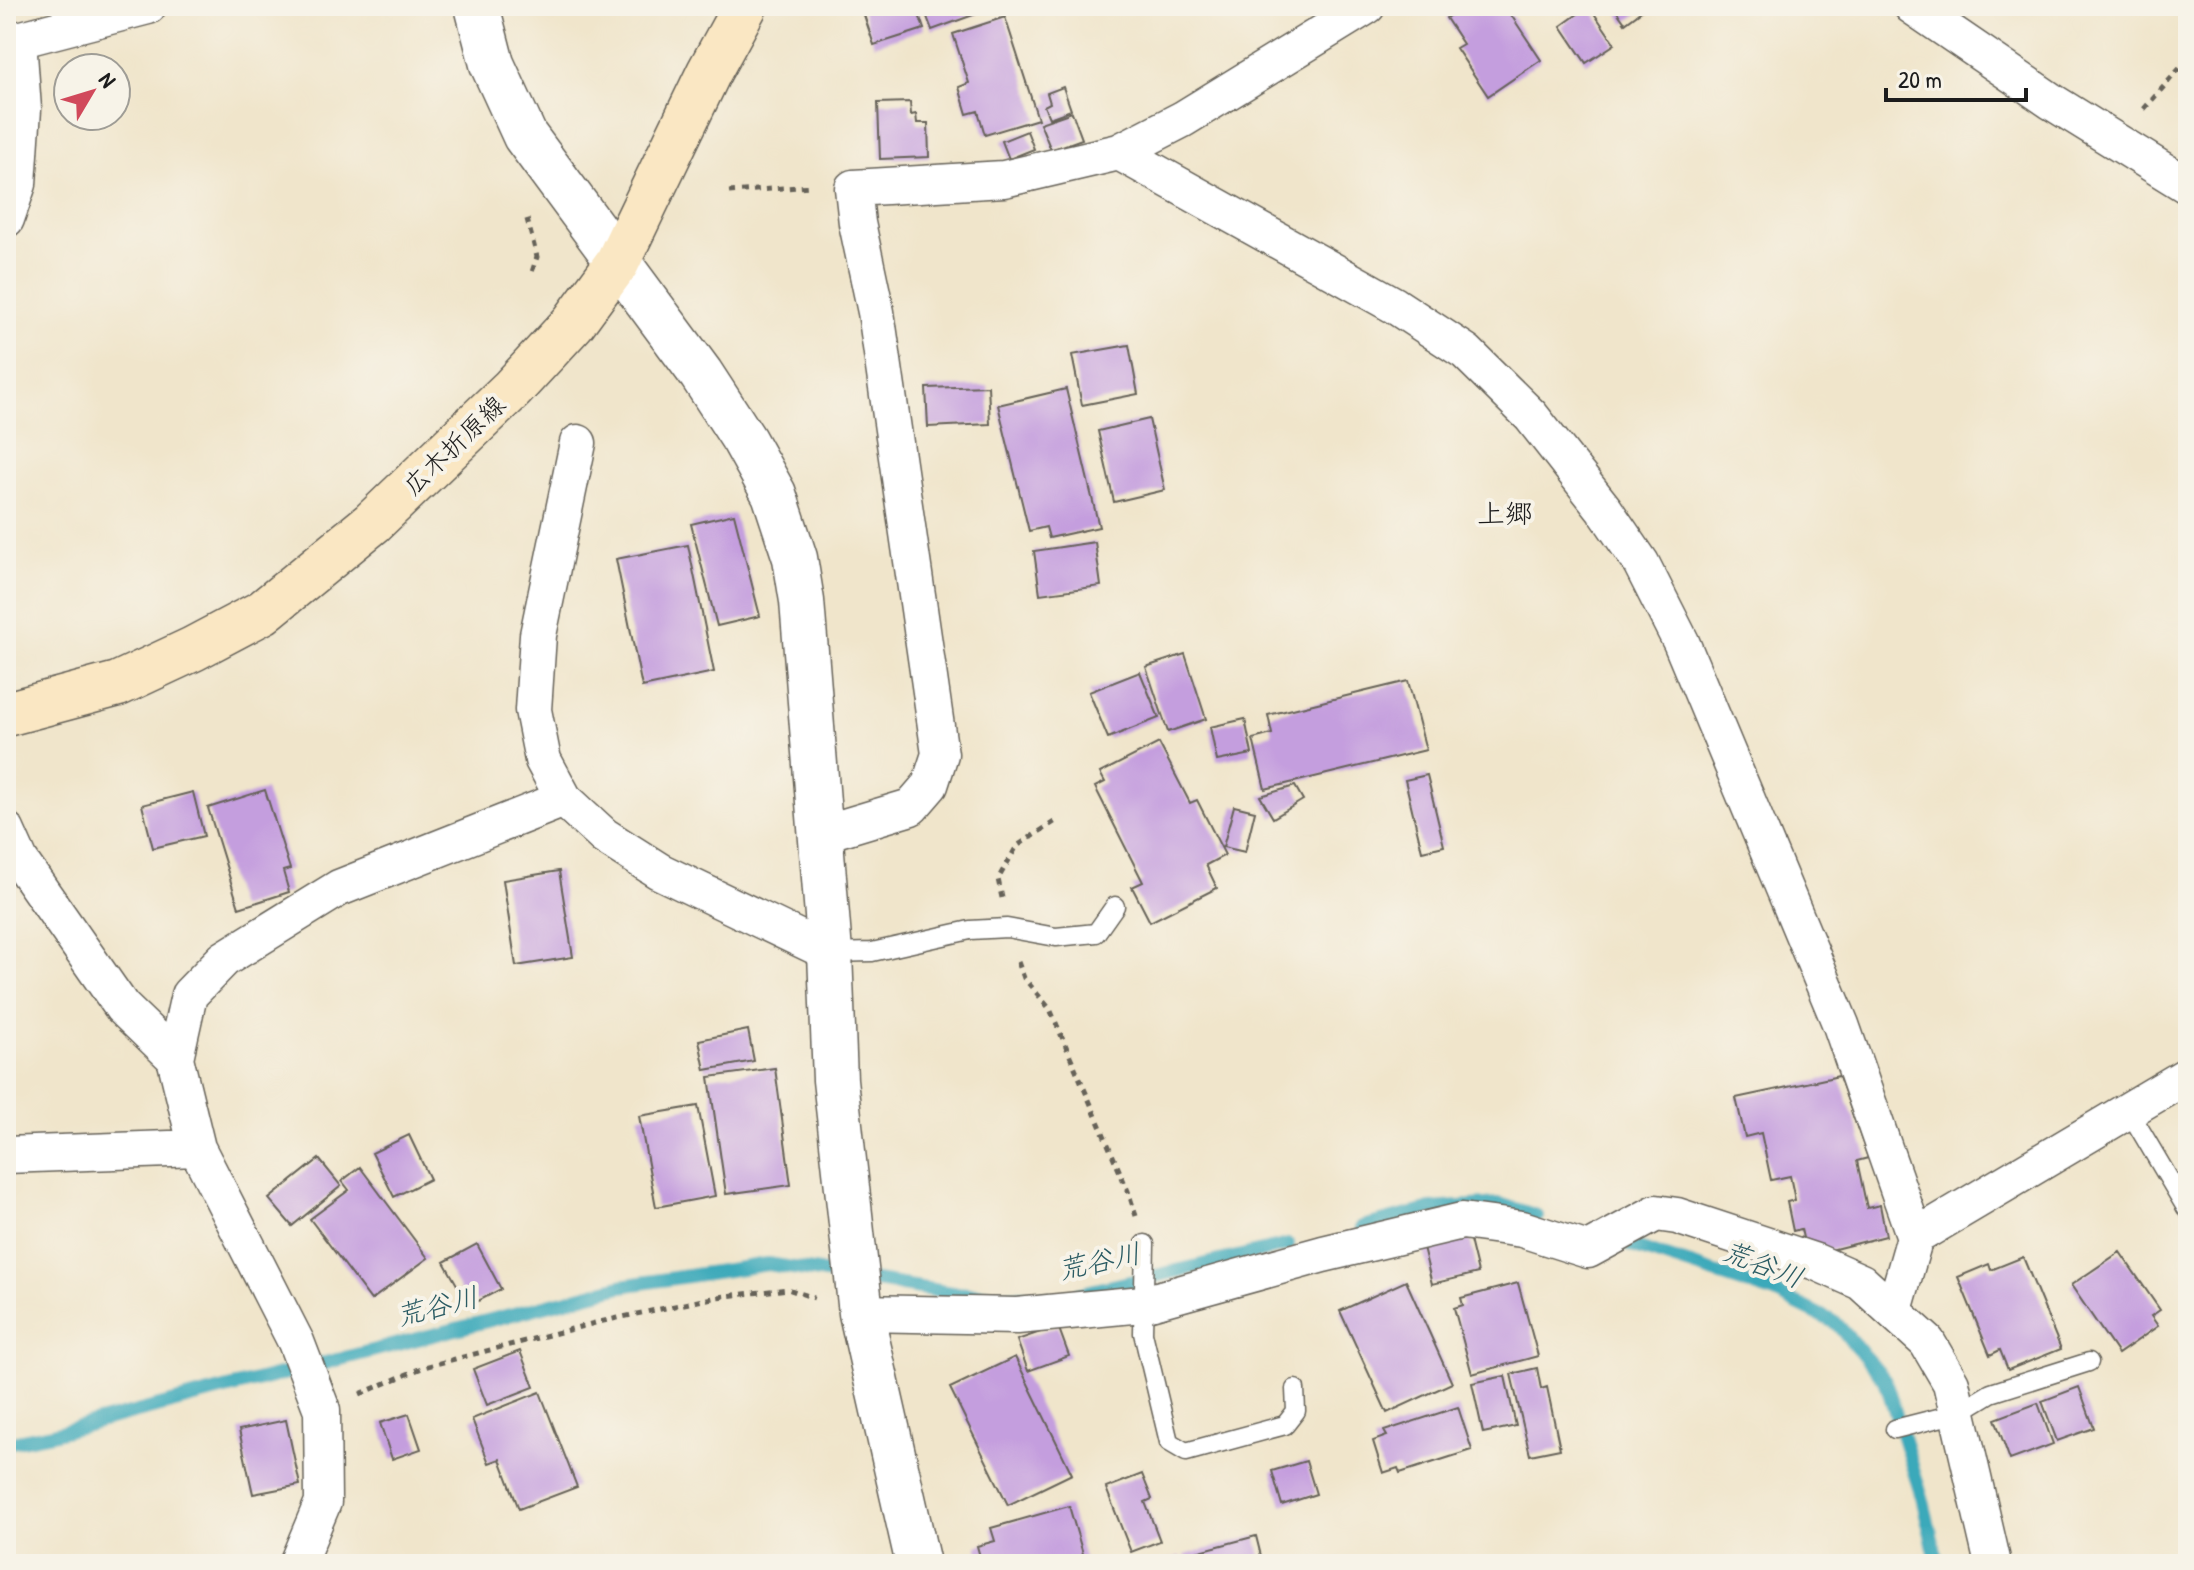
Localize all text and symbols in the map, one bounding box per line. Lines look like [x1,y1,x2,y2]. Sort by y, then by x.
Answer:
north arrow [52,52,132,132]
scale bar [1886,52,2026,102]
text: 20 m [1898,63,1942,95]
text: N [92,66,123,94]
street label: 広木折原線 [395,387,513,502]
district label: 上郷 [1477,494,1533,532]
water label: 荒谷川 [1717,1231,1809,1297]
water label: 荒谷川 [1054,1234,1144,1288]
water label: 荒谷川 [392,1277,482,1335]

